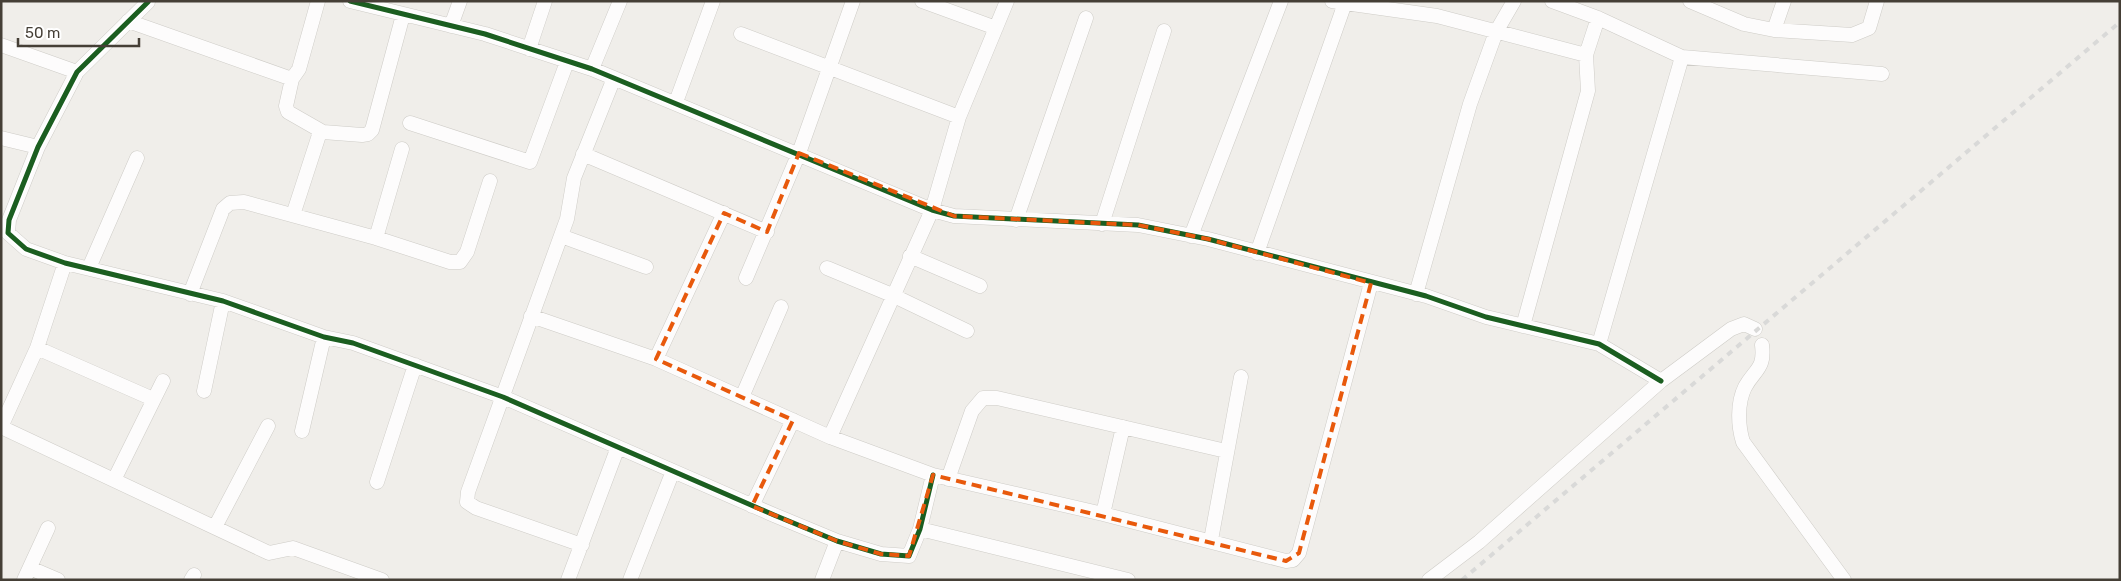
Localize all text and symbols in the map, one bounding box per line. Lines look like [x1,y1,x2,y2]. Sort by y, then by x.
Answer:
scale bar [18,15,139,47]
text: 50 m [25,24,60,42]

